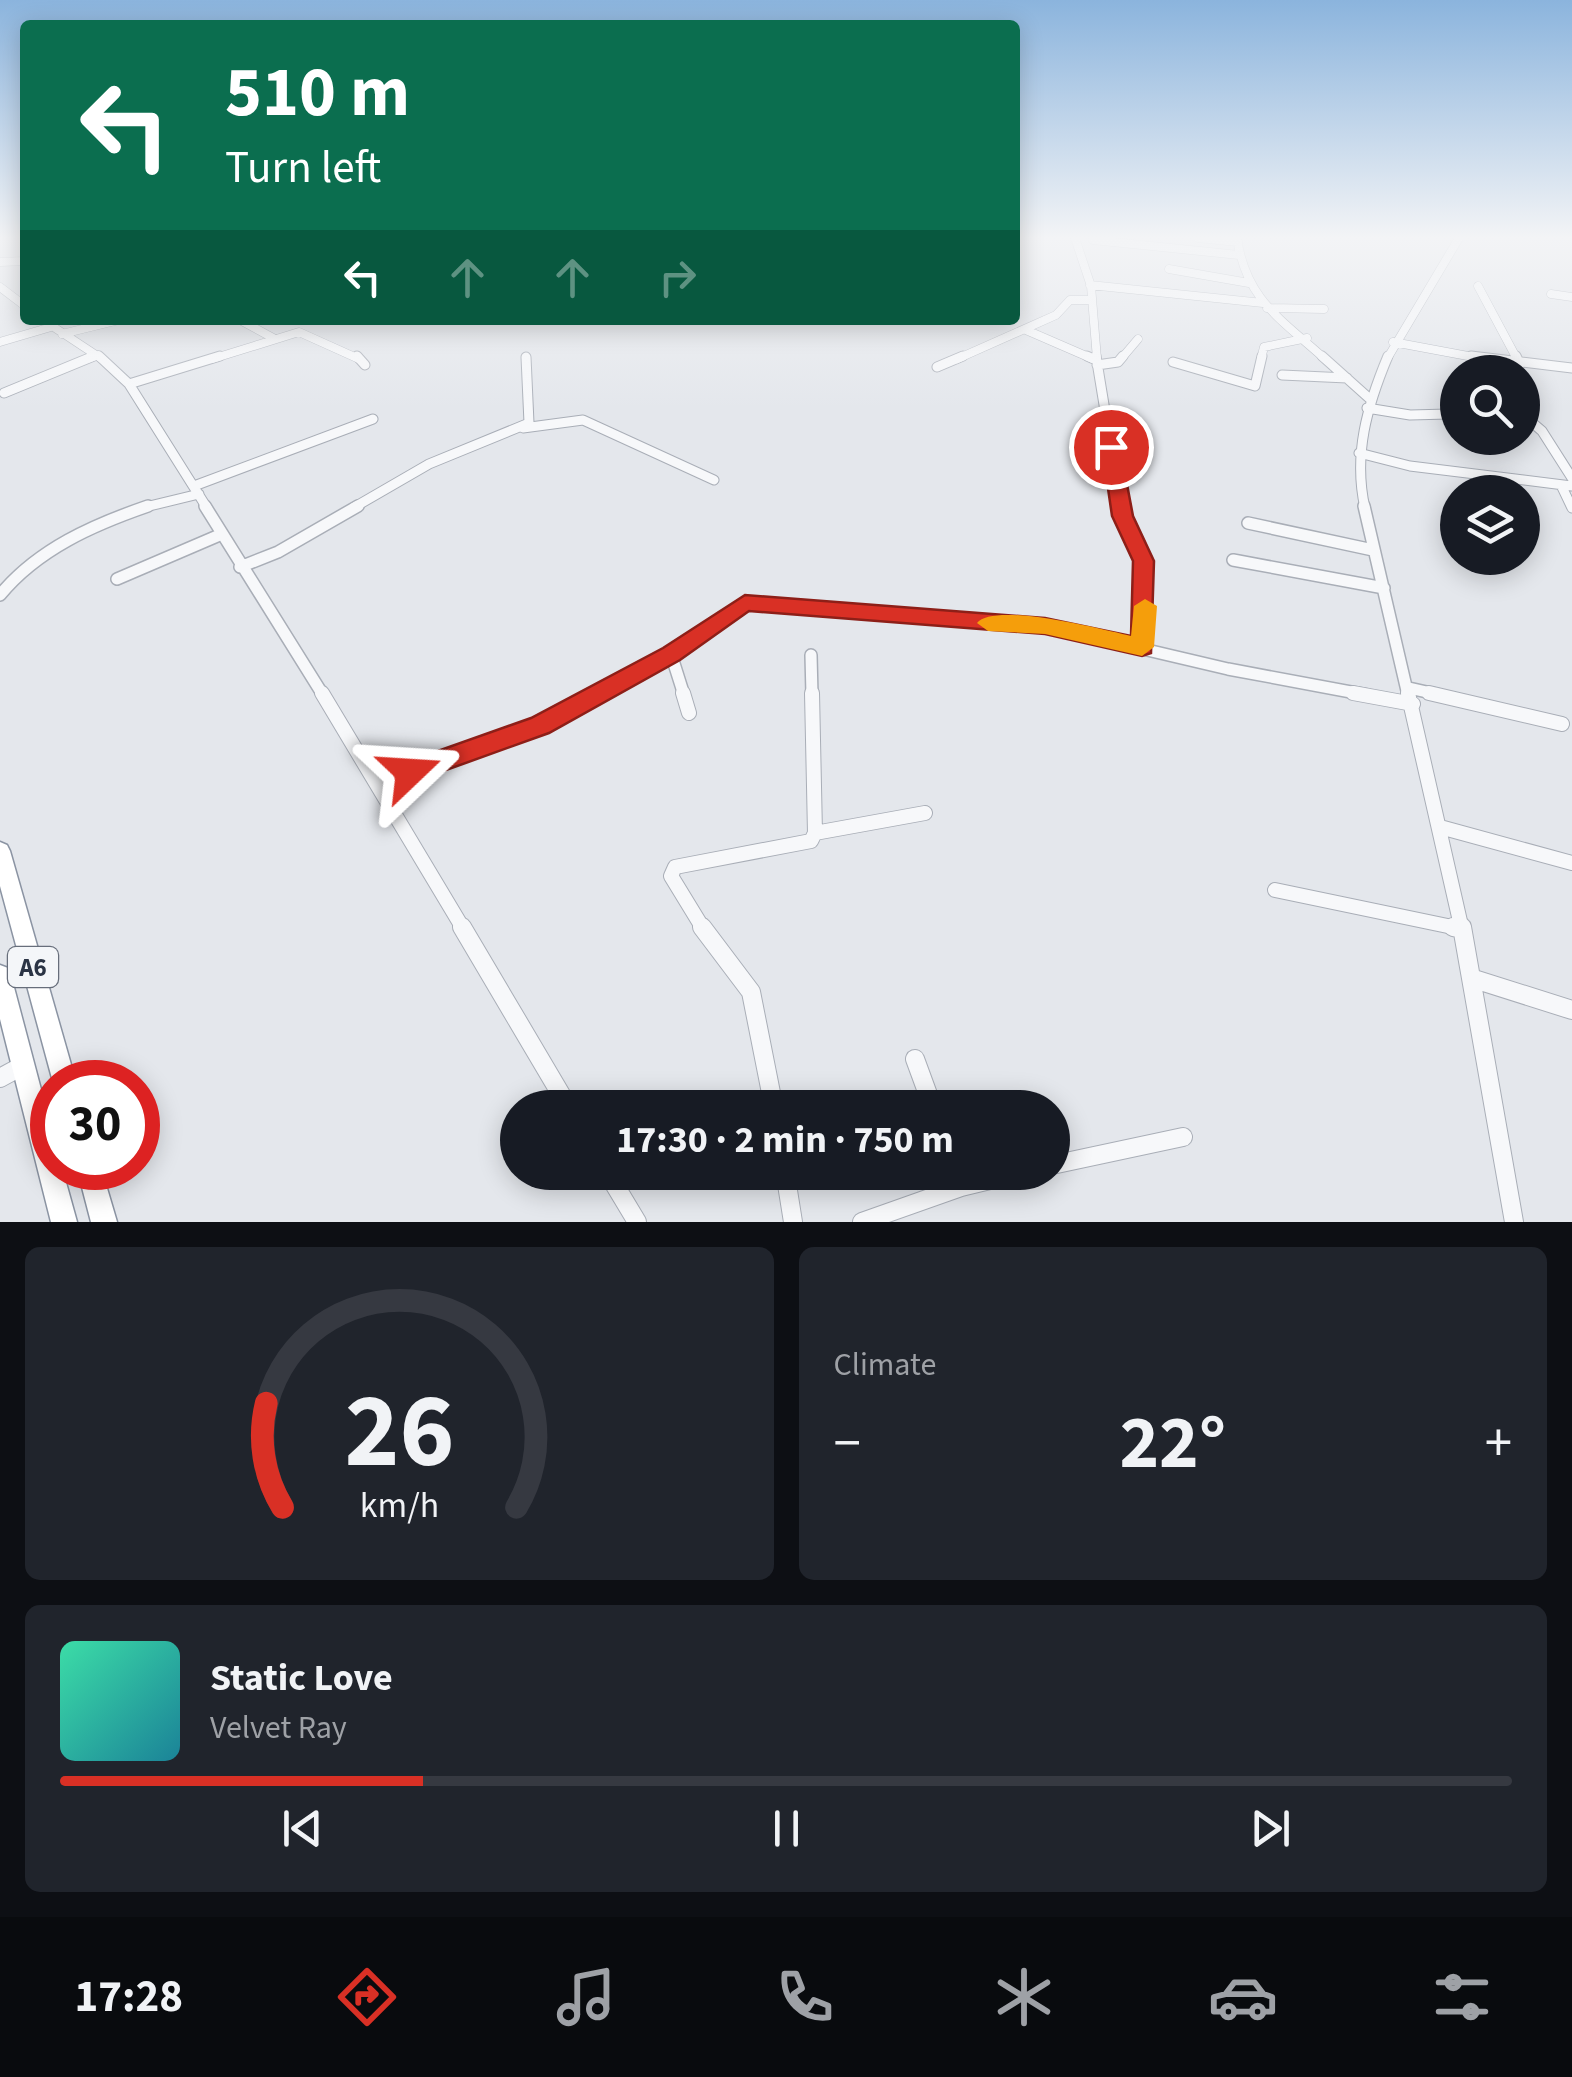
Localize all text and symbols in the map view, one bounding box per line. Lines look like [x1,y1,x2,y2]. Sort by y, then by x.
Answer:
text: 510 m [225,43,410,143]
icon: left [60,60,190,190]
text: Turn left [225,136,381,200]
icon: left [335,250,390,305]
icon: ahead [440,250,495,305]
icon: ahead [545,250,600,305]
icon: right [650,250,705,305]
map controls [1440,355,1540,575]
button: search [1440,355,1540,455]
pin [1069,405,1154,490]
icon: arrive [1084,420,1139,475]
button: layers [1440,475,1540,575]
position arrow [358,720,462,824]
road number: A6 [8,947,58,987]
speed limit sign: 30 [30,1060,160,1190]
text: 17:30 · 2 min · 750 m [616,1113,954,1167]
text: Climate [834,1342,936,1388]
text: 26 [344,1359,454,1507]
text: 22° [1119,1390,1226,1497]
text: − [834,1405,861,1483]
text: + [1485,1405,1512,1483]
text: km/h [360,1480,439,1531]
text: Static Love [210,1651,393,1705]
text: Velvet Ray [210,1705,347,1751]
icon: previous [275,1801,330,1856]
icon: pause [759,1801,814,1856]
icon: next [1243,1801,1298,1856]
icon: directions [332,1962,402,2032]
icon: music [551,1962,621,2032]
icon: phone [770,1962,840,2032]
icon: climate [989,1962,1059,2032]
icon: car [1208,1962,1278,2032]
icon: filters [1427,1962,1497,2032]
text: 17:28 [75,1965,183,2029]

